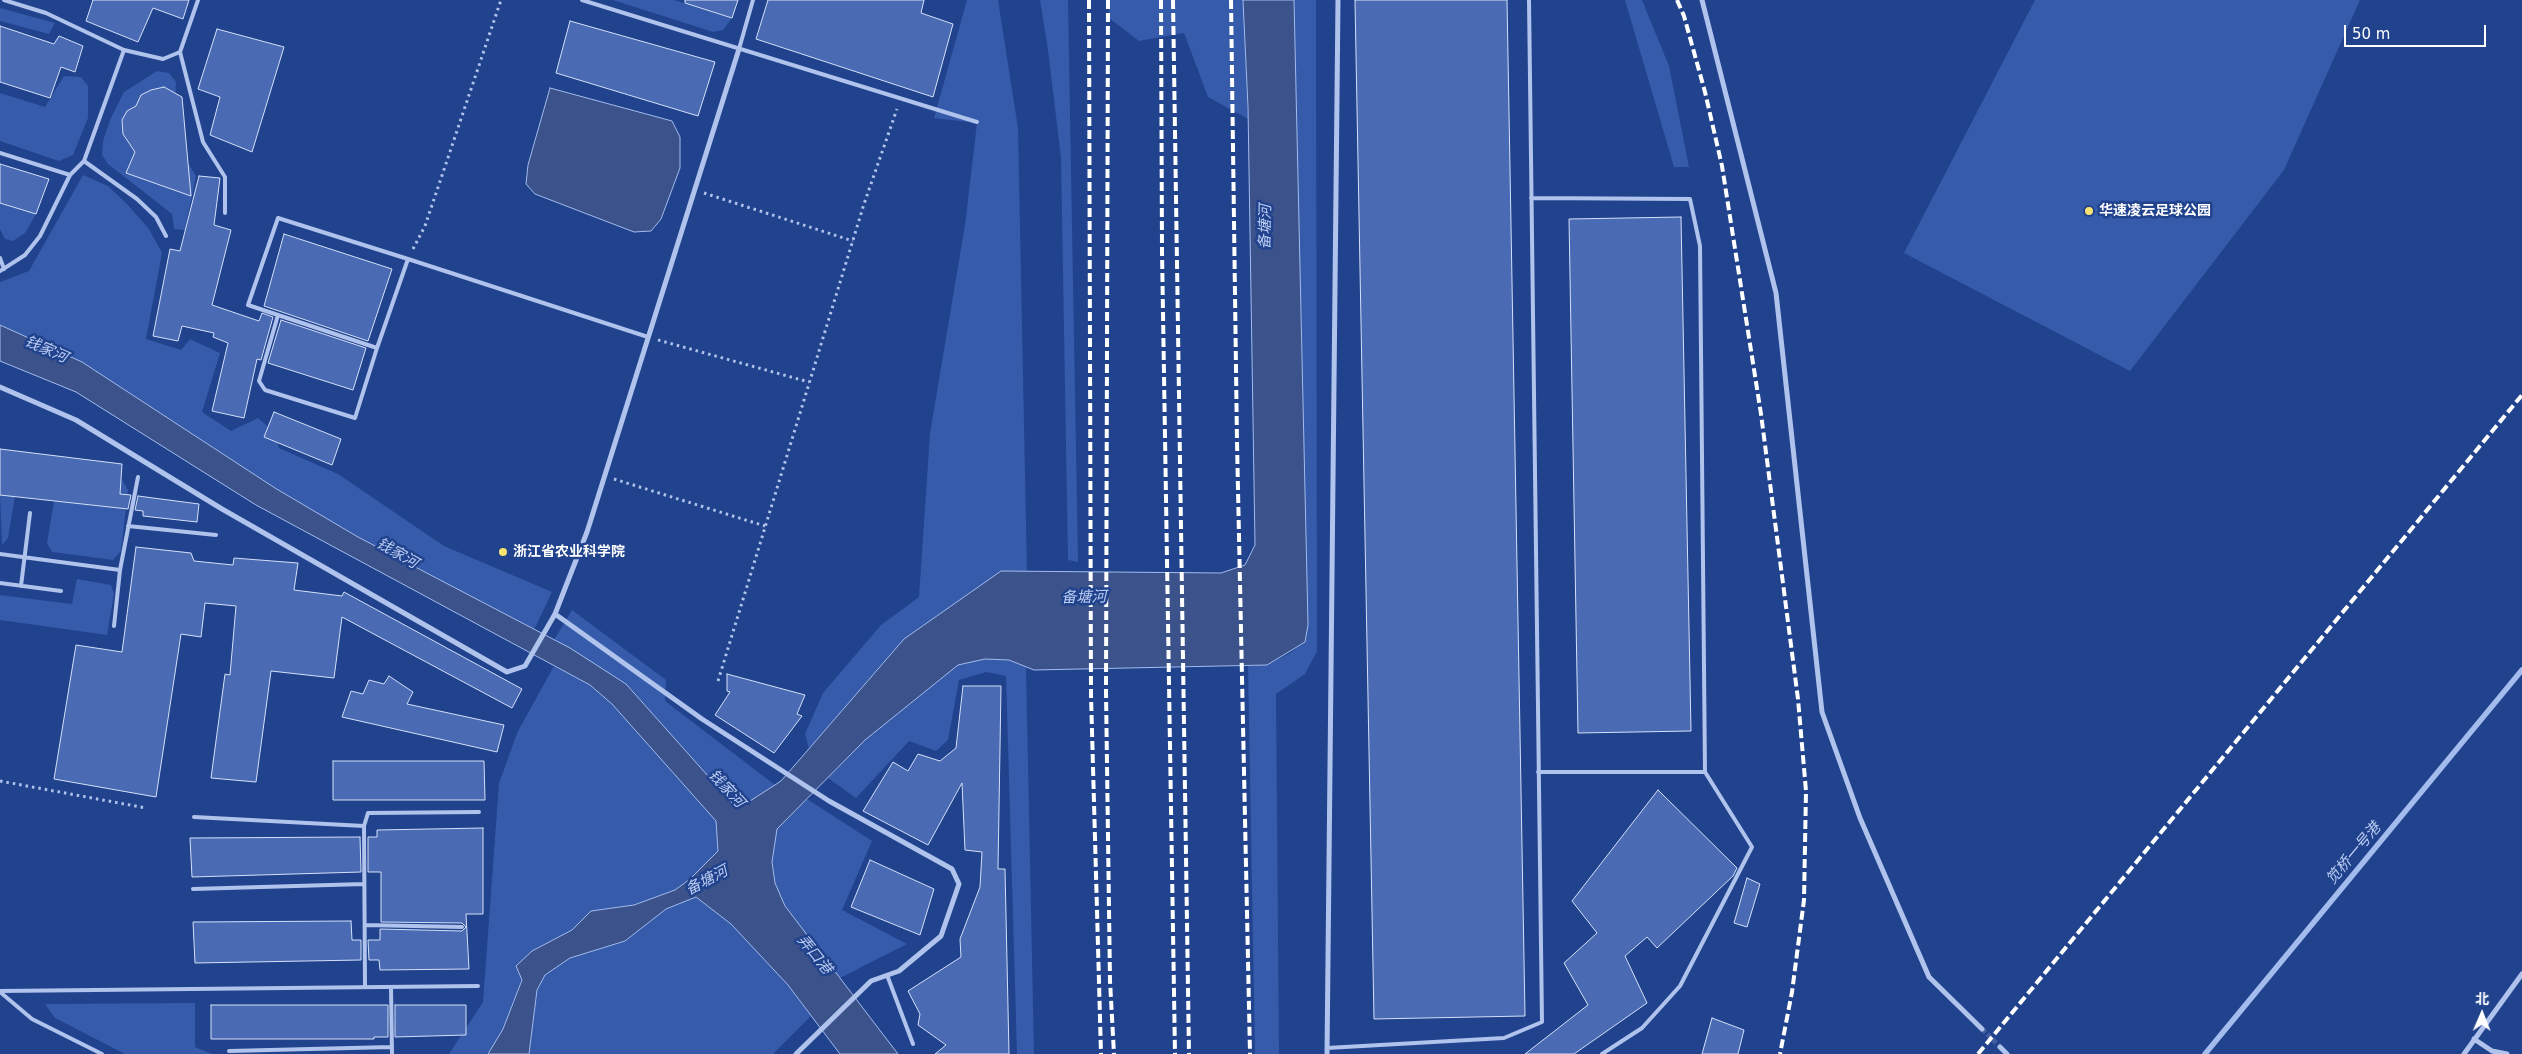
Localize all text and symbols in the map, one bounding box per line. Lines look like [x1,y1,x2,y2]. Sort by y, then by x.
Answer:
scale bar [2347,15,2490,47]
text: 50 m [2352,25,2390,43]
place label: 华速凌云足球公园 [2099,203,2211,219]
water label: 备塘河 [1257,204,1275,250]
marker: 华速凌云足球公园 [2083,205,2095,217]
water label: 钱家河 [22,333,70,367]
water label: 钱家河 [373,535,421,573]
place label: 浙江省农业科学院 [513,544,625,560]
marker: 浙江省农业科学院 [497,546,509,558]
water label: 备塘河 [1061,589,1107,607]
water label: 钱家河 [704,766,748,812]
water label: 笕桥一号港 [2323,819,2385,889]
water label: 备塘河 [683,862,731,900]
water label: 弄口港 [793,932,835,978]
north arrow [2457,989,2507,1039]
text: 北 [2475,991,2489,1007]

